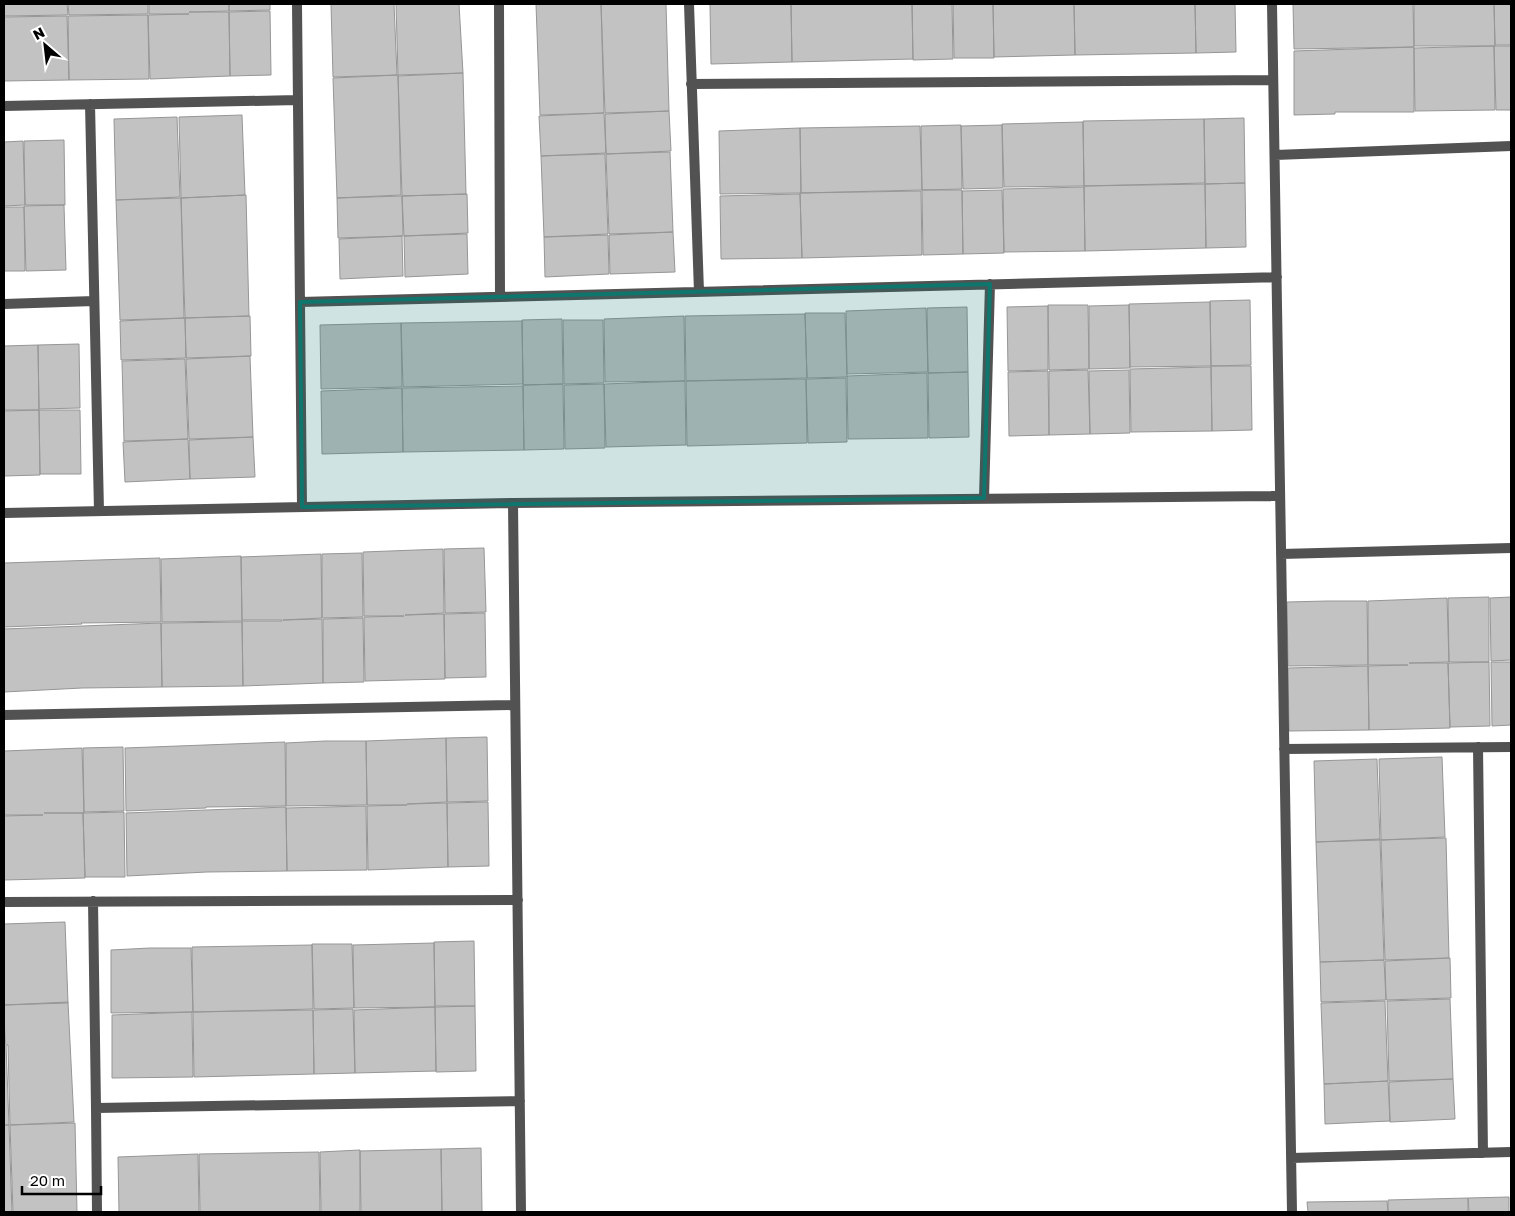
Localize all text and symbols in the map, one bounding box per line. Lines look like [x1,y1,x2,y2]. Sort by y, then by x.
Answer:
north arrow [20,20,70,70]
text: N [30,23,47,43]
scale bar [22,1164,101,1196]
text: 20 m [30,1171,65,1189]

